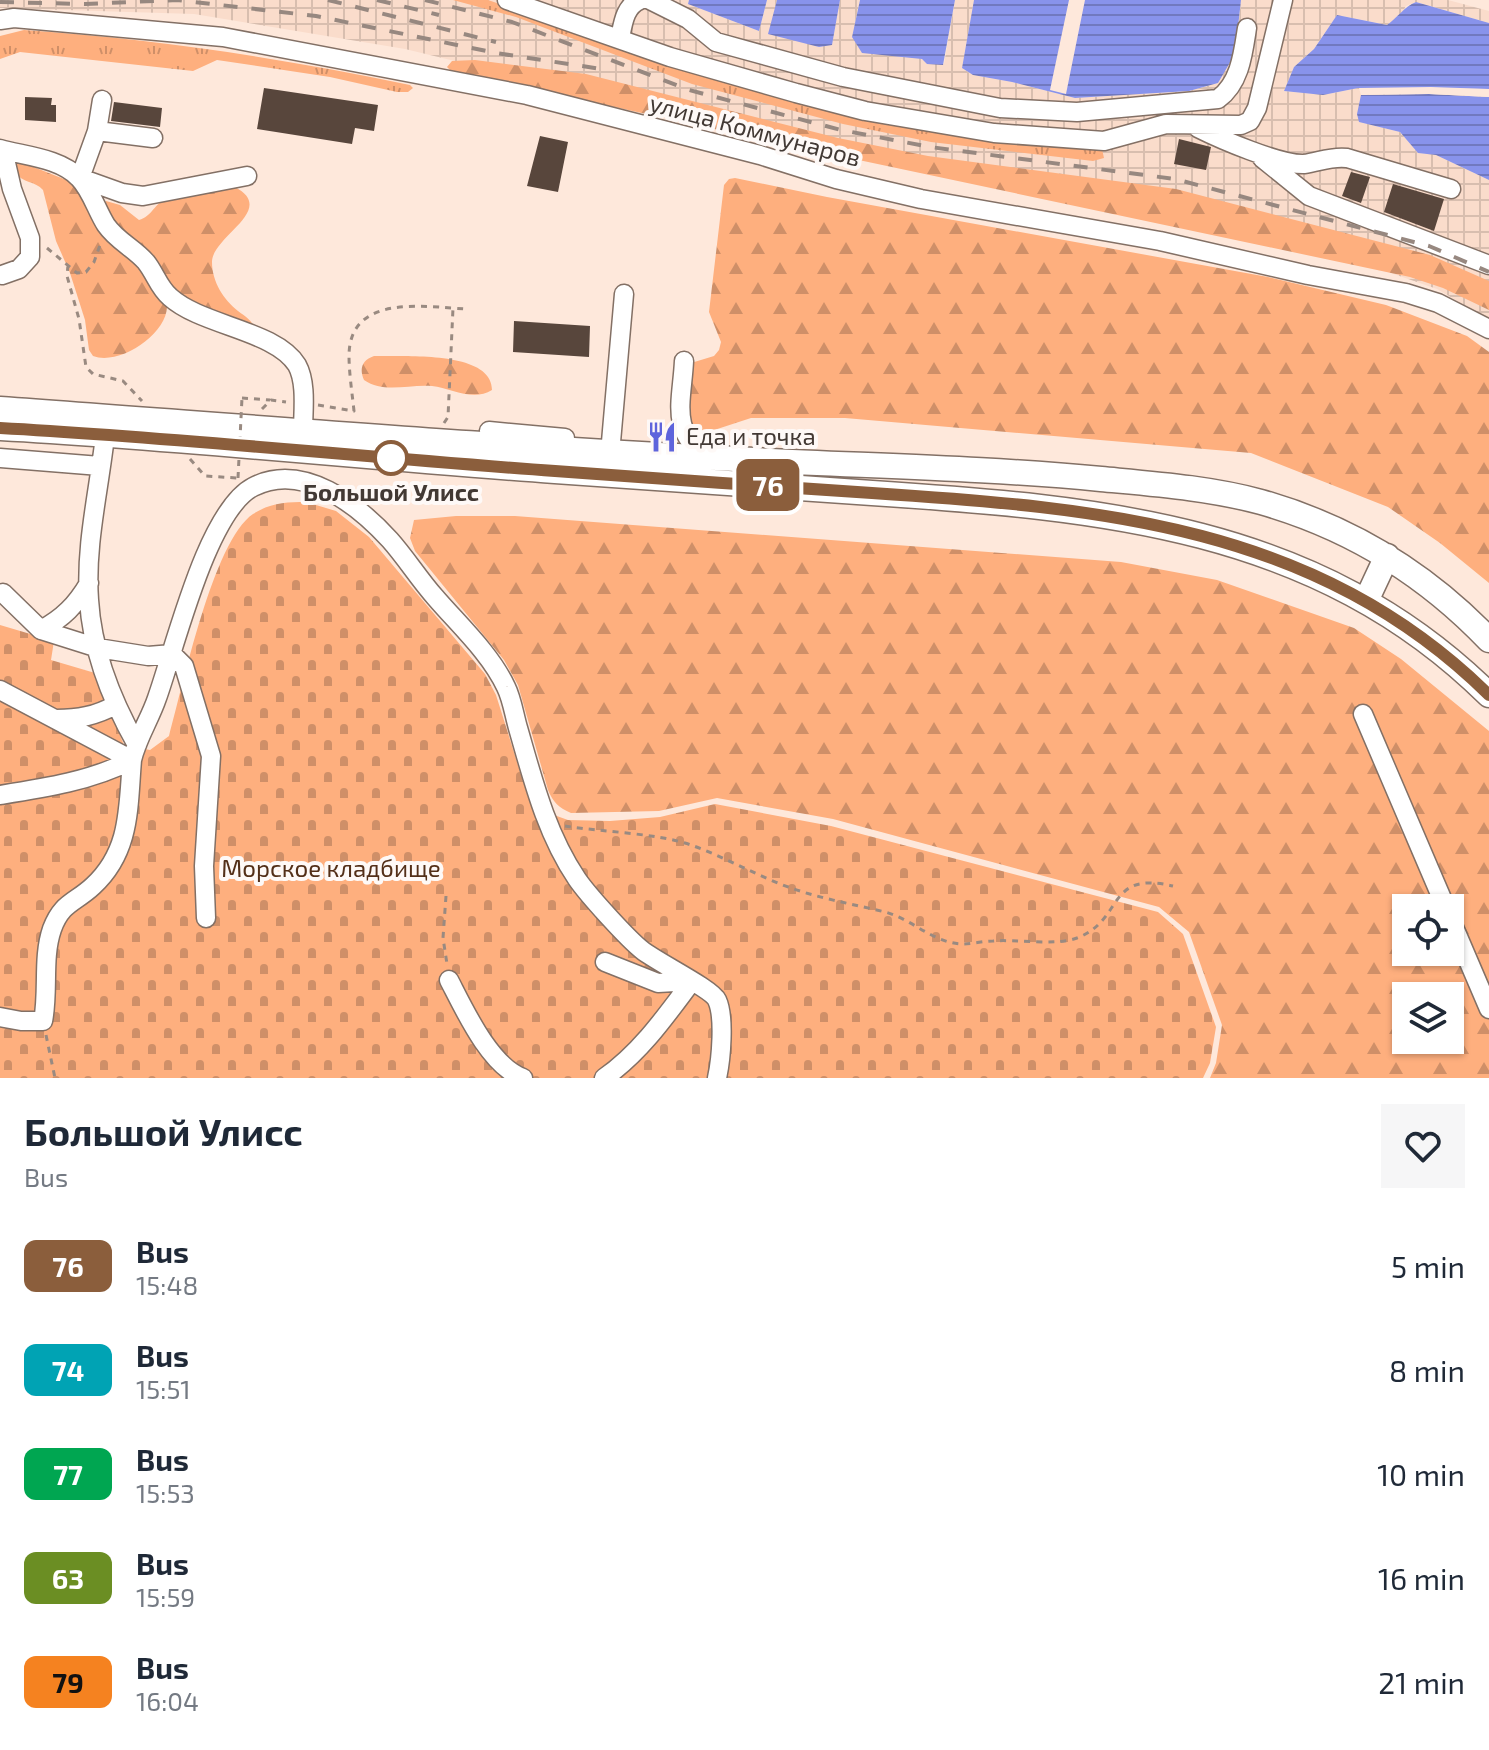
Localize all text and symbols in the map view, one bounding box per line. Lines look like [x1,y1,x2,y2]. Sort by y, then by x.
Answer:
street label: улица Коммунаров [646,87,864,173]
restaurant icon: Еда и точка [645,420,679,454]
place label: Еда и точка [686,421,816,450]
marker: Большой Улисс [374,441,408,475]
line badge: 76 [732,459,804,511]
text: 76 [752,468,784,502]
place label: Большой Улисс [303,477,479,506]
park label: Морское кладбище [221,853,441,882]
map controls [1392,894,1464,1054]
button: locate [1392,894,1464,966]
button: layers [1392,982,1464,1054]
button: heart [1381,1104,1465,1188]
text: Большой Улисс [24,1108,303,1154]
text: Bus [24,1161,68,1192]
text: Bus [136,1233,189,1269]
text: 5 min [1391,1248,1465,1284]
text: 76 [52,1249,84,1283]
text: 15:48 [136,1269,198,1300]
text: Bus [136,1337,189,1373]
text: 8 min [1389,1352,1465,1388]
text: 74 [52,1353,84,1387]
text: 15:51 [136,1373,191,1404]
text: Bus [136,1441,189,1477]
text: 10 min [1377,1456,1465,1492]
text: 77 [53,1457,83,1491]
text: 15:53 [136,1477,195,1508]
text: Bus [136,1545,189,1581]
text: 16 min [1378,1560,1465,1596]
text: 63 [52,1561,84,1595]
text: 15:59 [136,1581,195,1612]
text: Bus [136,1649,189,1685]
text: 21 min [1378,1664,1465,1700]
text: 79 [52,1665,84,1699]
text: 16:04 [136,1685,199,1716]

